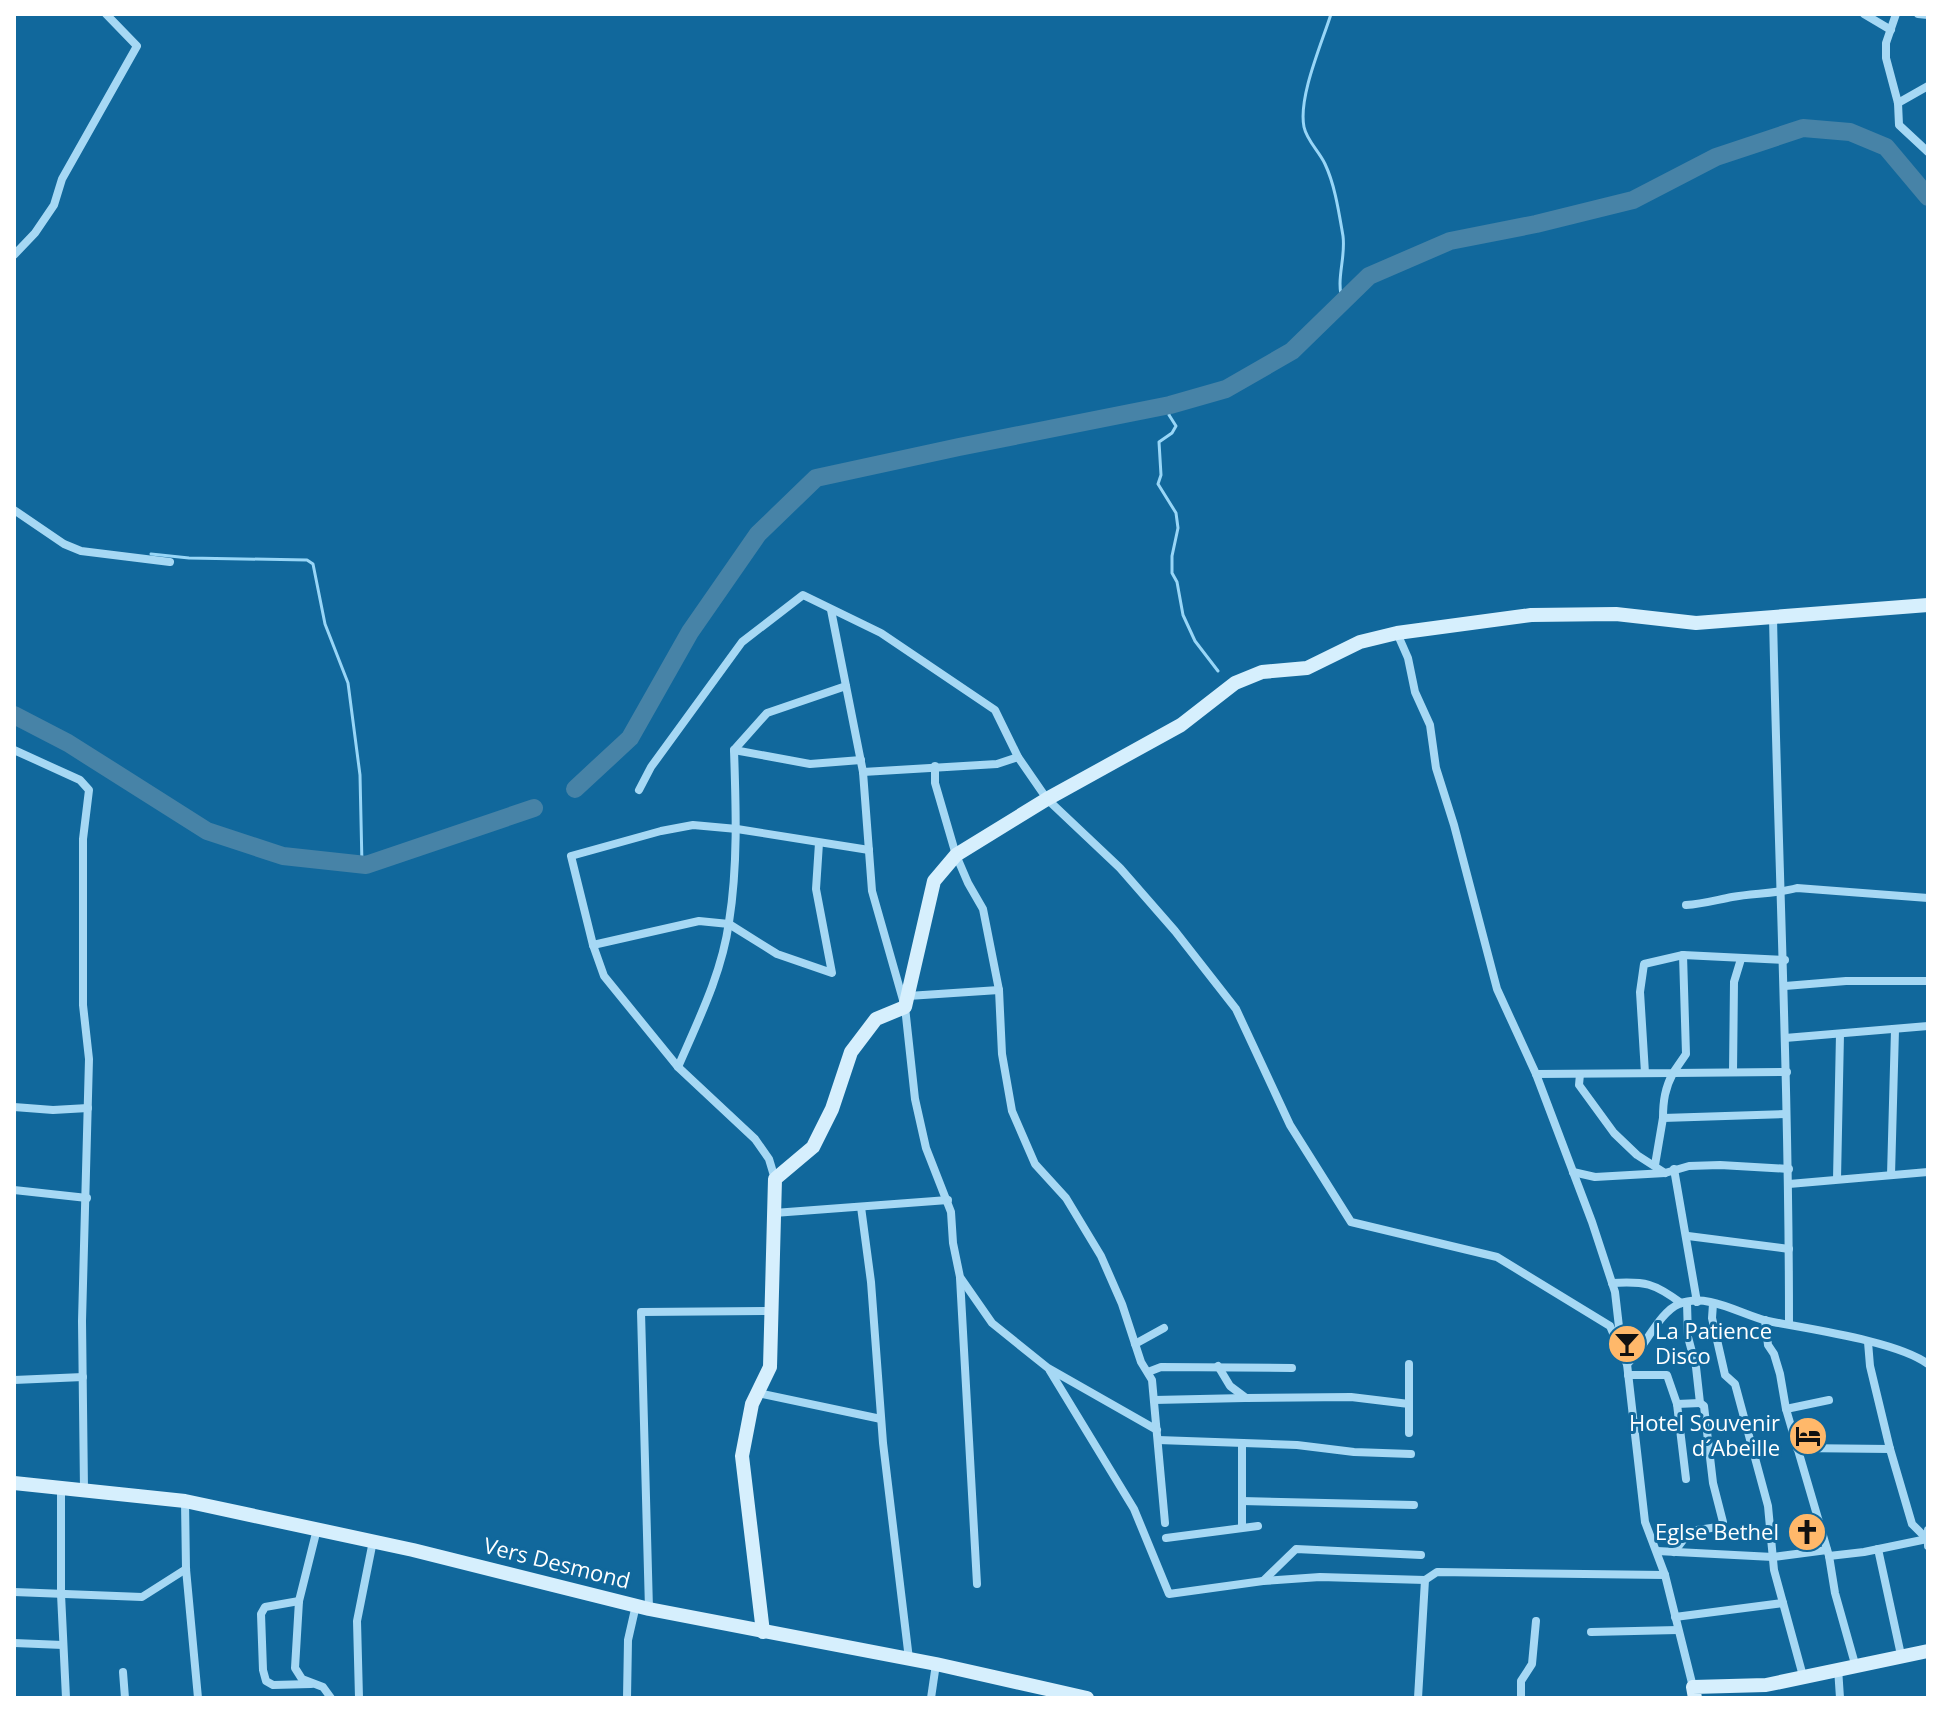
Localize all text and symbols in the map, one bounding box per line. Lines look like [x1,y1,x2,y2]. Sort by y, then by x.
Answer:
place label: La Patience Disco [1655,1315,1772,1370]
bar icon: La Patience Disco [1606,1323,1648,1365]
place label: Hotel Souvenir d´Abeille [1629,1407,1780,1462]
hotel icon: Hotel Souvenir d´Abeille [1787,1415,1829,1457]
church icon: Eglse Bethel [1786,1511,1828,1553]
place label: Eglse Bethel [1655,1516,1779,1546]
street label: Vers Desmond [481,1529,634,1595]

